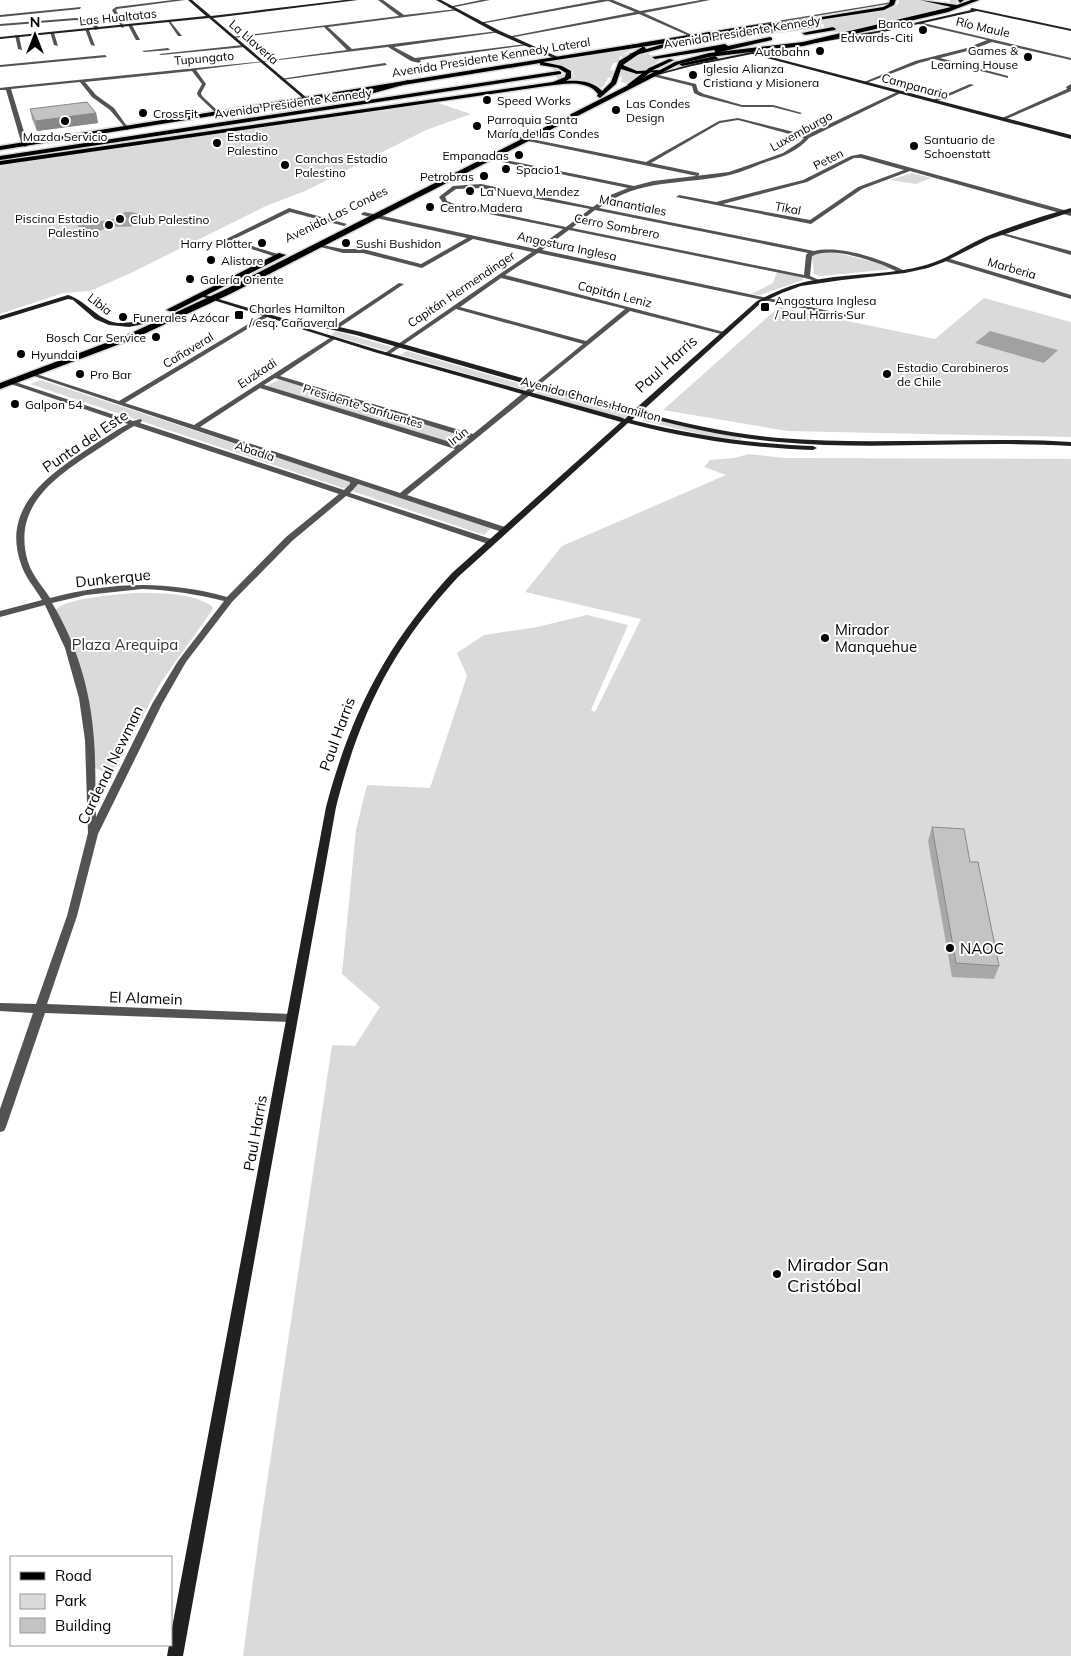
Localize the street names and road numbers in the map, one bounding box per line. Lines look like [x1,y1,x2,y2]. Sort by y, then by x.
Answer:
street label: Las Hualtatas [79,5,157,29]
street label: Avenida Presidente Kennedy [662,12,822,52]
street label: Río Maule [955,14,1011,40]
street label: La Llavería [226,16,282,68]
street label: Avenida Presidente Kennedy Lateral [391,34,591,80]
street label: Tupungato [174,48,235,68]
street label: Campanario [880,70,950,102]
street label: Avenida Presidente Kennedy [213,84,373,121]
street label: Luxemburgo [767,108,835,154]
street label: Peten [810,145,846,173]
street label: Avenida Las Condes [282,182,390,245]
street label: Manantiales [598,191,668,219]
street label: Tikal [774,198,802,218]
street label: Cerro Sombrero [573,210,661,242]
street label: Angostura Inglesa [516,228,618,264]
street label: Capitán Hermendinger [404,247,518,331]
street label: Marberia [986,254,1038,282]
street label: Capitán Leniz [576,278,654,310]
street label: Libia [85,290,115,318]
street label: Cañaveral [160,329,216,371]
street label: Paul Harris [631,331,701,397]
street label: Euzkadi [235,355,279,391]
street label: Avenida Charles Hamilton [519,373,663,425]
street label: Presidente Sanfuentes [301,381,425,431]
street label: Punta del Este [39,405,131,477]
street label: Irún [445,423,471,449]
street label: Abadía [233,438,277,464]
street label: Dunkerque [74,565,152,591]
street label: Paul Harris [315,695,359,773]
street label: Cardenal Newman [73,702,147,828]
street label: El Alamein [109,987,183,1009]
street label: Paul Harris [239,1093,271,1173]

